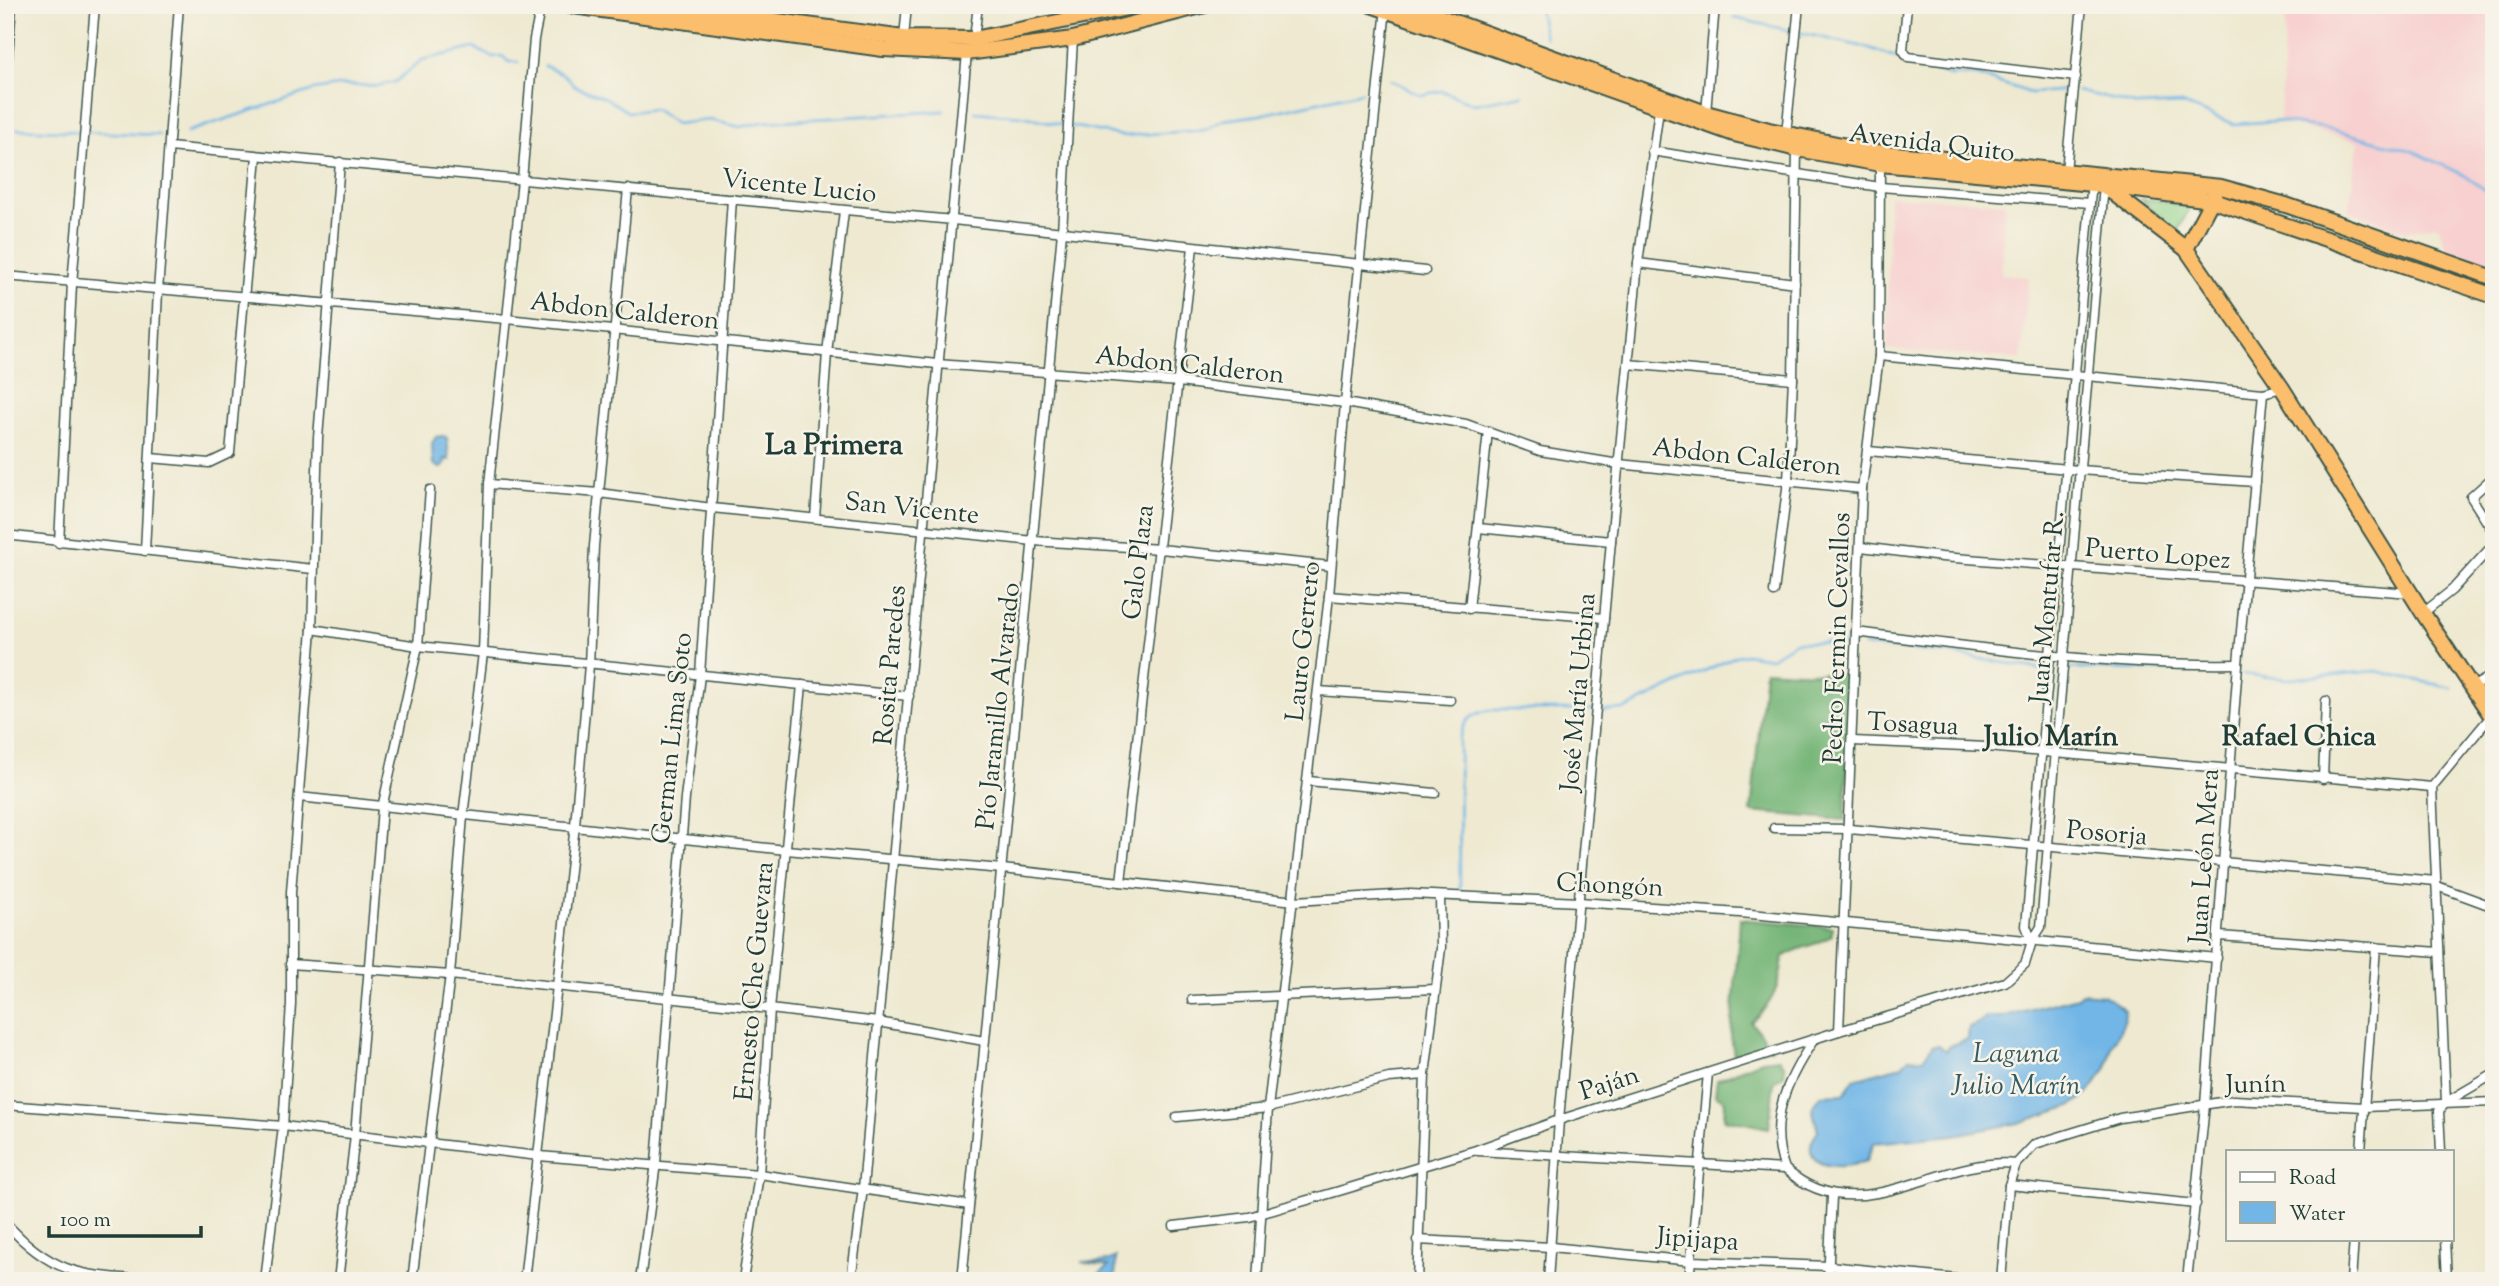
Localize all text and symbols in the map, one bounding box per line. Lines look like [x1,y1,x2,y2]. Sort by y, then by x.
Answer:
street label: Avenida Quito [1847,116,2017,173]
street label: Vicente Lucio [719,161,878,214]
street label: Abdon Calderon [528,284,721,341]
street label: Abdon Calderon [1093,338,1286,395]
district label: La Primera [765,425,903,468]
street label: Abdon Calderon [1650,430,1843,487]
street label: San Vicente [843,484,981,535]
street label: Galo Plaza [1114,503,1165,622]
street label: Juan Montufar R. [2021,509,2075,707]
street label: Pedro Fermin Cevallos [1816,512,1861,764]
street label: Puerto Lopez [2084,531,2232,580]
street label: Lauro Gerrero [1278,559,1331,723]
street label: Pío Jaramillo Alvarado [968,581,1031,832]
street label: Rosita Paredes [866,584,917,747]
street label: José María Urbina [1552,591,1607,795]
street label: German Lima Soto [644,631,703,846]
street label: Tosagua [1866,705,1960,746]
district label: Julio Marín [1982,718,2119,758]
district label: Rafael Chica [2222,718,2376,758]
street label: Juan León Mera [2181,767,2230,947]
street label: Posorja [2065,813,2149,856]
street label: Ernesto Che Guevara [727,860,784,1102]
street label: Chongón [1555,865,1664,908]
water label: Laguna Julio Marín [1950,1035,2081,1107]
street label: Paján [1575,1057,1644,1111]
street label: Junín [2223,1066,2287,1105]
legend [2226,1150,2454,1240]
text: Road [2289,1164,2336,1194]
scale bar [49,1195,201,1239]
text: Water [2289,1200,2346,1230]
text: 100 m [60,1206,111,1236]
street label: Jipijapa [1654,1219,1740,1262]

